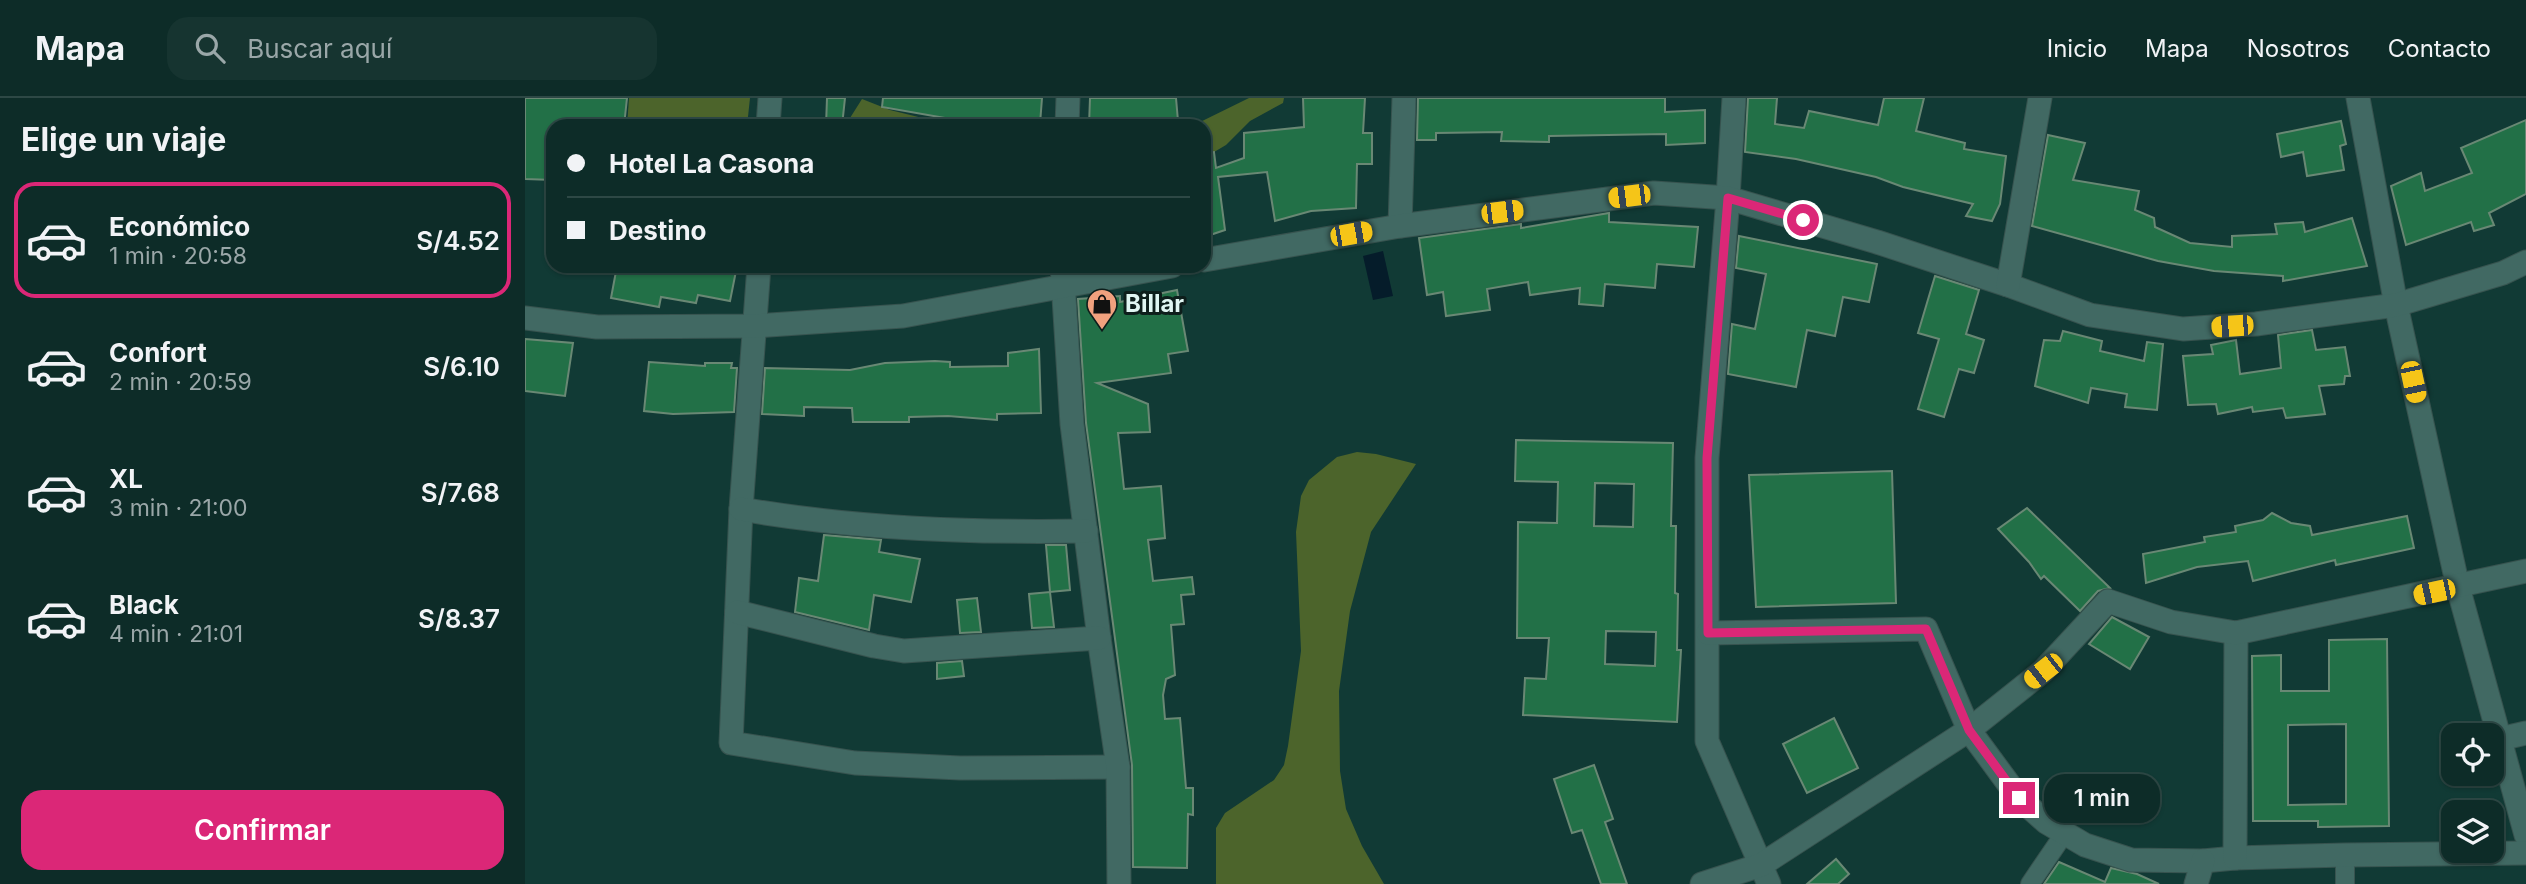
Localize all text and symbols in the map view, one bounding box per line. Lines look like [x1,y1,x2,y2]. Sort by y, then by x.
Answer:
search box [167,17,657,80]
text: Mapa [35,28,125,68]
icon: search [191,29,229,67]
text: Buscar aquí [247,33,392,64]
text: Inicio [2047,34,2107,63]
text: Mapa [2145,34,2209,63]
text: Nosotros [2247,34,2350,63]
text: Contacto [2388,34,2491,63]
text: Elige un viaje [21,120,226,159]
text: Hotel La Casona [609,148,814,179]
car [1607,183,1652,209]
car [1480,199,1525,225]
route start [1787,204,1819,236]
icon: car [25,209,88,272]
text: Económico [109,211,250,242]
text: Destino [609,215,707,246]
car [1329,220,1374,248]
text: S/4.52 [416,225,500,256]
text: 1 min · 20:58 [109,242,247,270]
shop icon: Billar [1085,287,1119,331]
place label: Billar [1125,289,1184,318]
car [2211,314,2254,338]
icon: car [25,335,88,398]
text: Confort [109,337,207,368]
text: S/6.10 [423,351,500,382]
car [2399,359,2428,405]
text: 2 min · 20:59 [109,368,252,396]
icon: car [25,461,88,524]
text: XL [109,463,143,494]
text: S/7.68 [421,477,500,508]
text: 3 min · 21:00 [109,494,248,522]
car [2412,577,2457,607]
icon: car [25,587,88,650]
text: Black [109,589,179,620]
text: S/8.37 [418,603,500,634]
text: 4 min · 21:01 [109,620,243,648]
car [2020,650,2067,692]
map controls [2441,723,2504,863]
button: locate [2441,723,2504,786]
callout: 1 min [2043,774,2159,822]
route end [2003,782,2035,814]
text: 1 min [2074,784,2130,812]
button: Confirmar [21,790,504,870]
button: layers [2441,800,2504,863]

